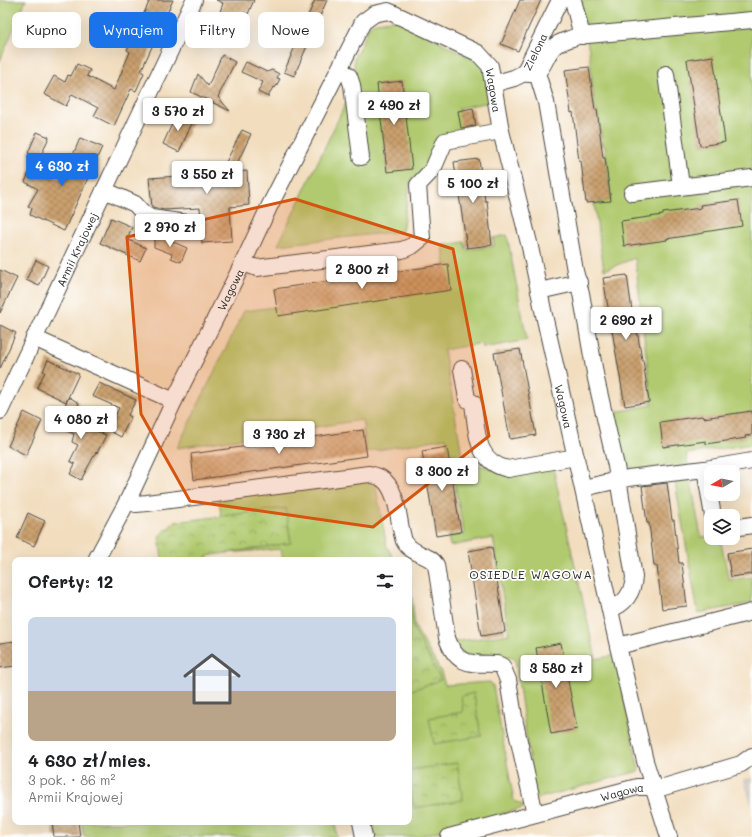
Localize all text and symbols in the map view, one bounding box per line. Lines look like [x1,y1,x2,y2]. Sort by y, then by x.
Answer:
chip: Kupno [12,12,81,48]
chip: Wynajem [89,12,177,48]
chip: Filtry [185,12,250,48]
chip: Nowe [258,12,324,48]
street label: Zielona [519,30,550,73]
street label: Wagowa [483,67,505,114]
pin: 2 490 zł [353,92,435,126]
text: 2 490 zł [367,96,421,113]
pin: 3 570 zł [137,98,219,132]
text: 3 570 zł [152,102,204,119]
pin: 4 630 zł [21,153,103,187]
text: 4 630 zł [35,157,89,174]
pin: 3 550 zł [166,161,248,195]
text: 3 550 zł [181,165,233,182]
pin: 5 100 zł [432,170,514,204]
text: 5 100 zł [447,174,499,191]
street label: Armii Krajowej [52,209,100,289]
pin: 2 970 zł [129,214,211,248]
text: 2 970 zł [144,218,196,235]
pin: 2 800 zł [321,256,403,290]
text: 2 800 zł [335,260,389,277]
street label: Wagowa [213,266,247,313]
pin: 2 690 zł [585,307,667,341]
text: 2 690 zł [600,311,652,328]
street label: Wagowa [552,383,577,430]
pin: 4 080 zł [40,406,122,440]
text: 4 080 zł [54,410,108,427]
pin: 3 730 zł [238,421,320,455]
text: 3 730 zł [253,425,305,442]
pin: 3 300 zł [401,458,483,492]
text: 3 300 zł [415,462,469,479]
north arrow [704,465,740,501]
map controls [704,465,740,545]
button: layers [704,509,740,545]
district label: OSIEDLE WAGOWA [469,566,593,582]
text: Oferty: 12 [28,570,113,592]
icon: filters [374,570,396,592]
icon: home [176,643,248,715]
pin: 3 580 zł [515,655,597,689]
text: 3 580 zł [529,659,583,676]
text: 4 630 zł/mies. [28,749,151,771]
text: 3 pok. · 86 m² [28,771,115,788]
street label: Wagowa [598,780,644,804]
text: Armii Krajowej [28,788,123,805]

